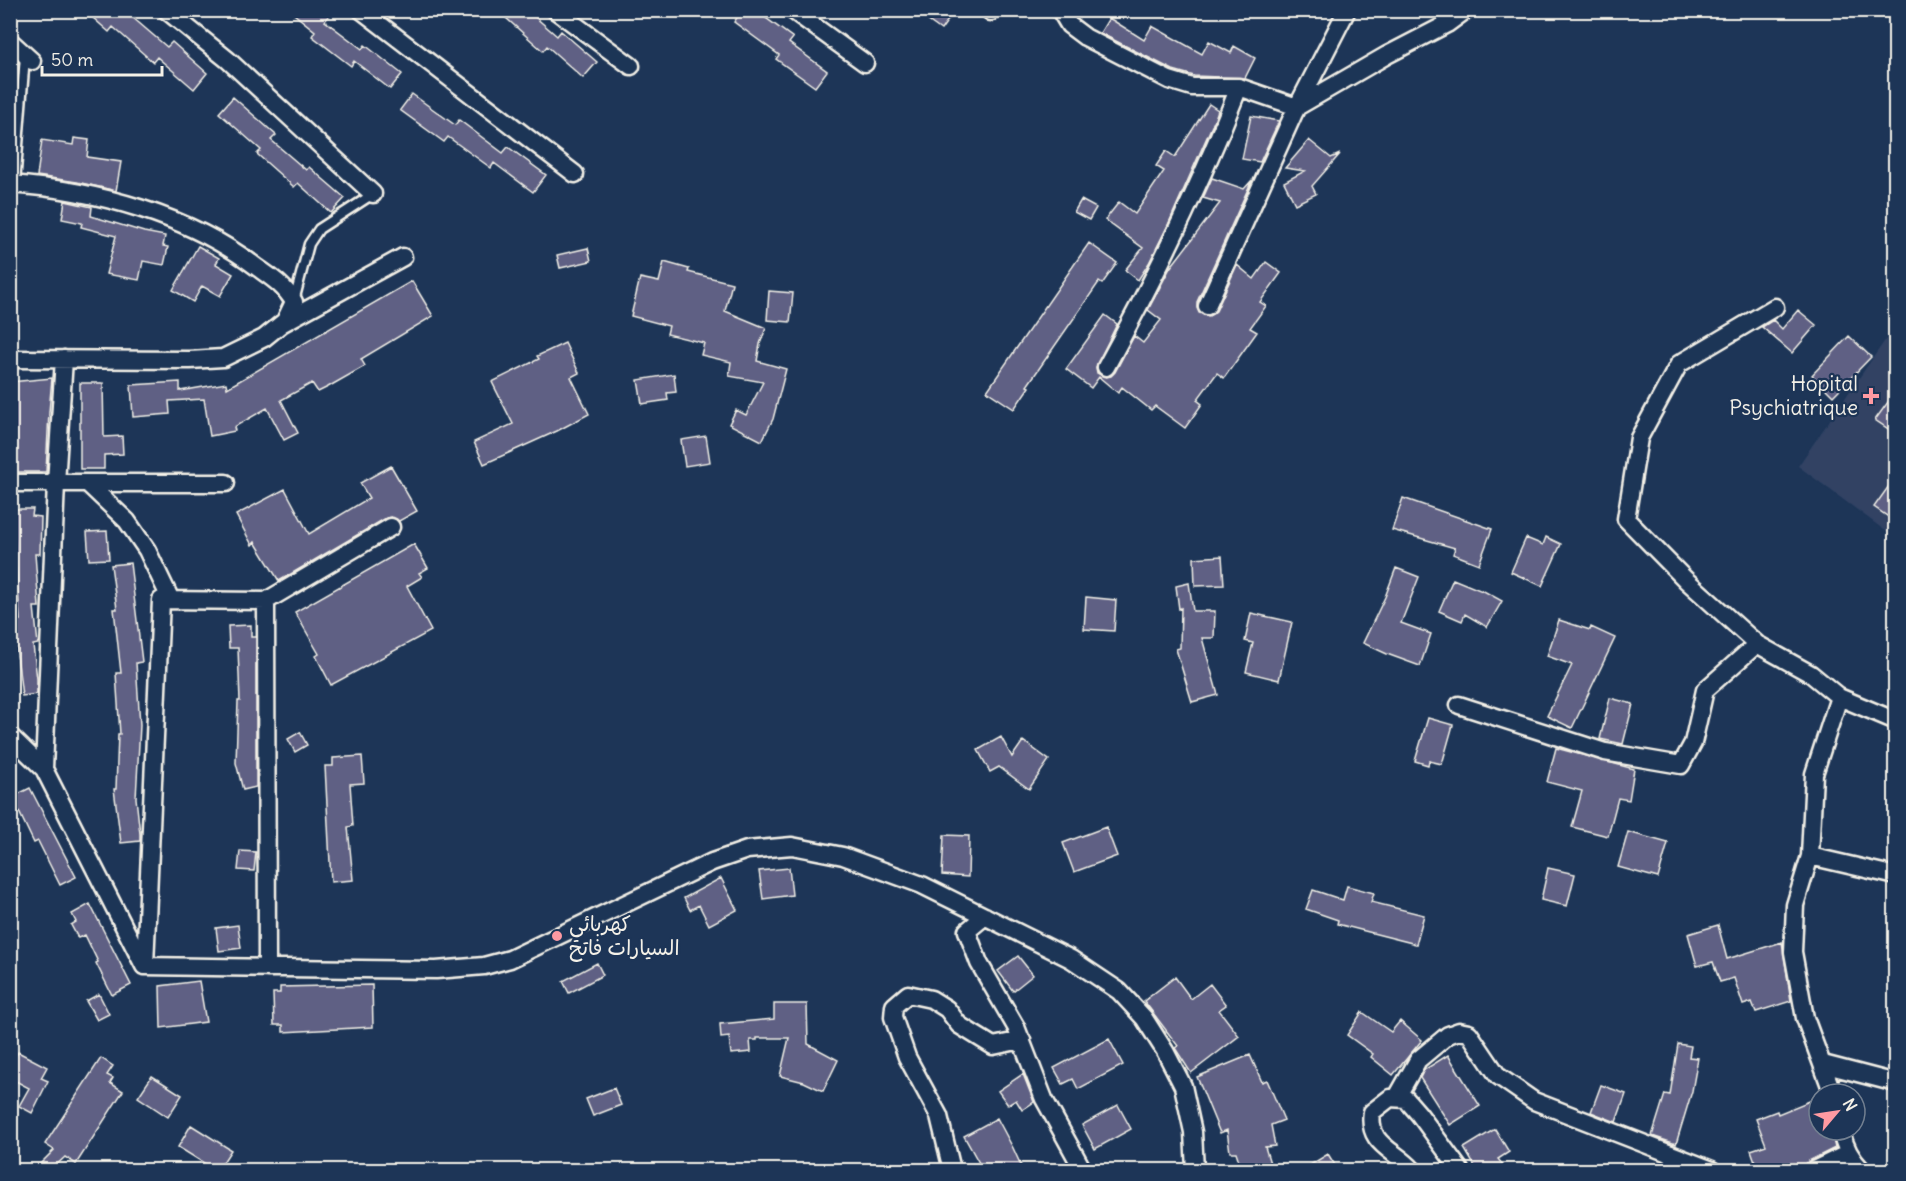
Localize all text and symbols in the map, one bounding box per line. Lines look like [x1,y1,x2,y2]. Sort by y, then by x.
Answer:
scale bar [42,39,162,77]
text: 50 m [51,48,93,71]
place label: Hopital Psychiatrique [1729,370,1858,421]
marker: Hopital Psychiatrique [1862,387,1880,405]
place label: كهربائي السيارات فاتح [569,910,680,962]
marker: كهربائي السيارات فاتح [550,929,564,943]
north arrow [1807,1082,1867,1142]
text: N [1839,1095,1862,1114]

